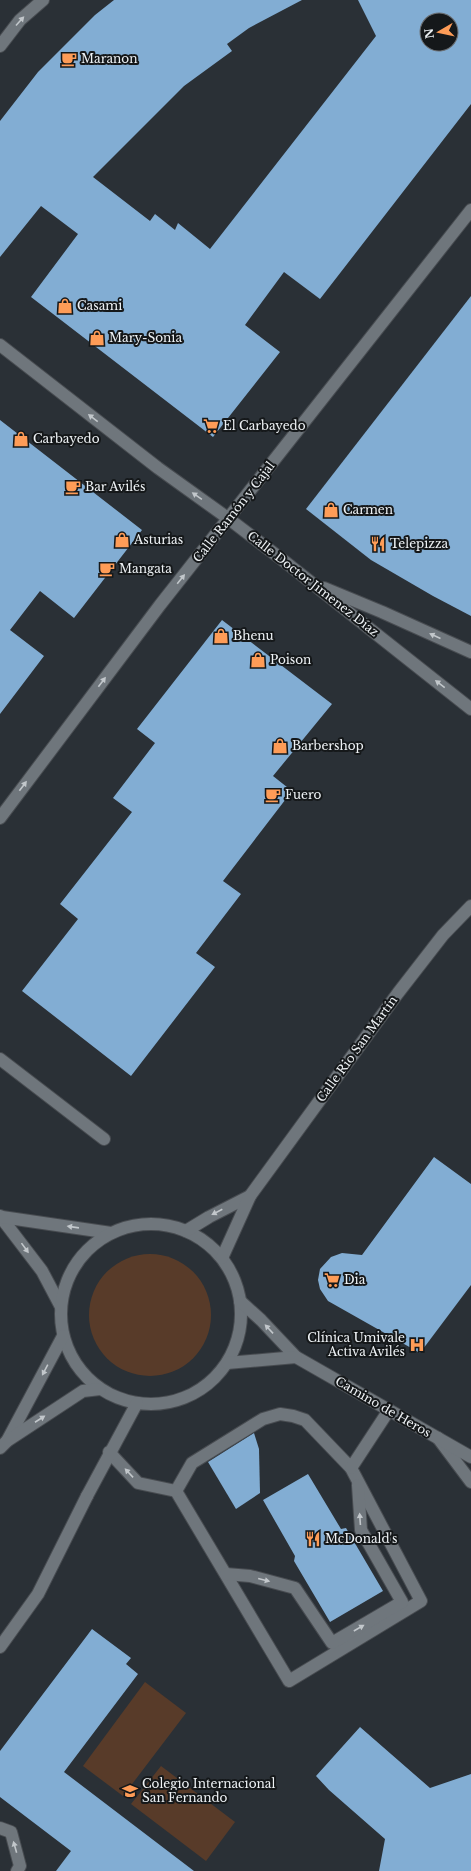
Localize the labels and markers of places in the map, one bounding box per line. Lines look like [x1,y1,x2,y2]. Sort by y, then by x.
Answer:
cafe icon: Maranon [60,50,78,68]
place label: Maranon [81,51,137,66]
shop icon: Casami [56,297,74,315]
place label: Casami [77,298,122,313]
shop icon: Mary-Sonia [88,329,106,347]
place label: Mary-Sonia [109,330,182,345]
supermarket icon: El Carbayedo [202,417,220,435]
place label: El Carbayedo [223,418,306,433]
shop icon: Carbayedo [12,430,30,448]
place label: Carbayedo [33,431,100,446]
cafe icon: Bar Avilés [64,478,82,496]
place label: Bar Avilés [85,479,145,494]
shop icon: Carmen [322,501,340,519]
place label: Carmen [343,502,393,517]
shop icon: Asturias [113,531,131,549]
place label: Asturias [133,532,183,547]
restaurant icon: Telepizza [369,535,387,553]
place label: Telepizza [390,536,449,551]
cafe icon: Mangata [98,560,116,578]
place label: Mangata [119,561,172,576]
shop icon: Bhenu [212,627,230,645]
place label: Bhenu [233,628,274,643]
shop icon: Poison [249,651,267,669]
place label: Poison [270,652,311,667]
shop icon: Barbershop [271,737,289,755]
place label: Barbershop [292,738,364,753]
cafe icon: Fuero [264,786,282,804]
place label: Fuero [285,787,322,802]
supermarket icon: Dia [323,1271,341,1289]
place label: Dia [344,1272,366,1287]
place label: Clínica Umivale Activa Avilés [307,1330,405,1359]
hospital icon: Clínica Umivale Activa Avilés [408,1336,426,1354]
restaurant icon: McDonald's [304,1530,322,1548]
place label: McDonald's [325,1531,397,1546]
place label: Colegio Internacional San Fernando [142,1776,275,1805]
school or university icon: Colegio Internacional San Fernando [121,1782,139,1800]

